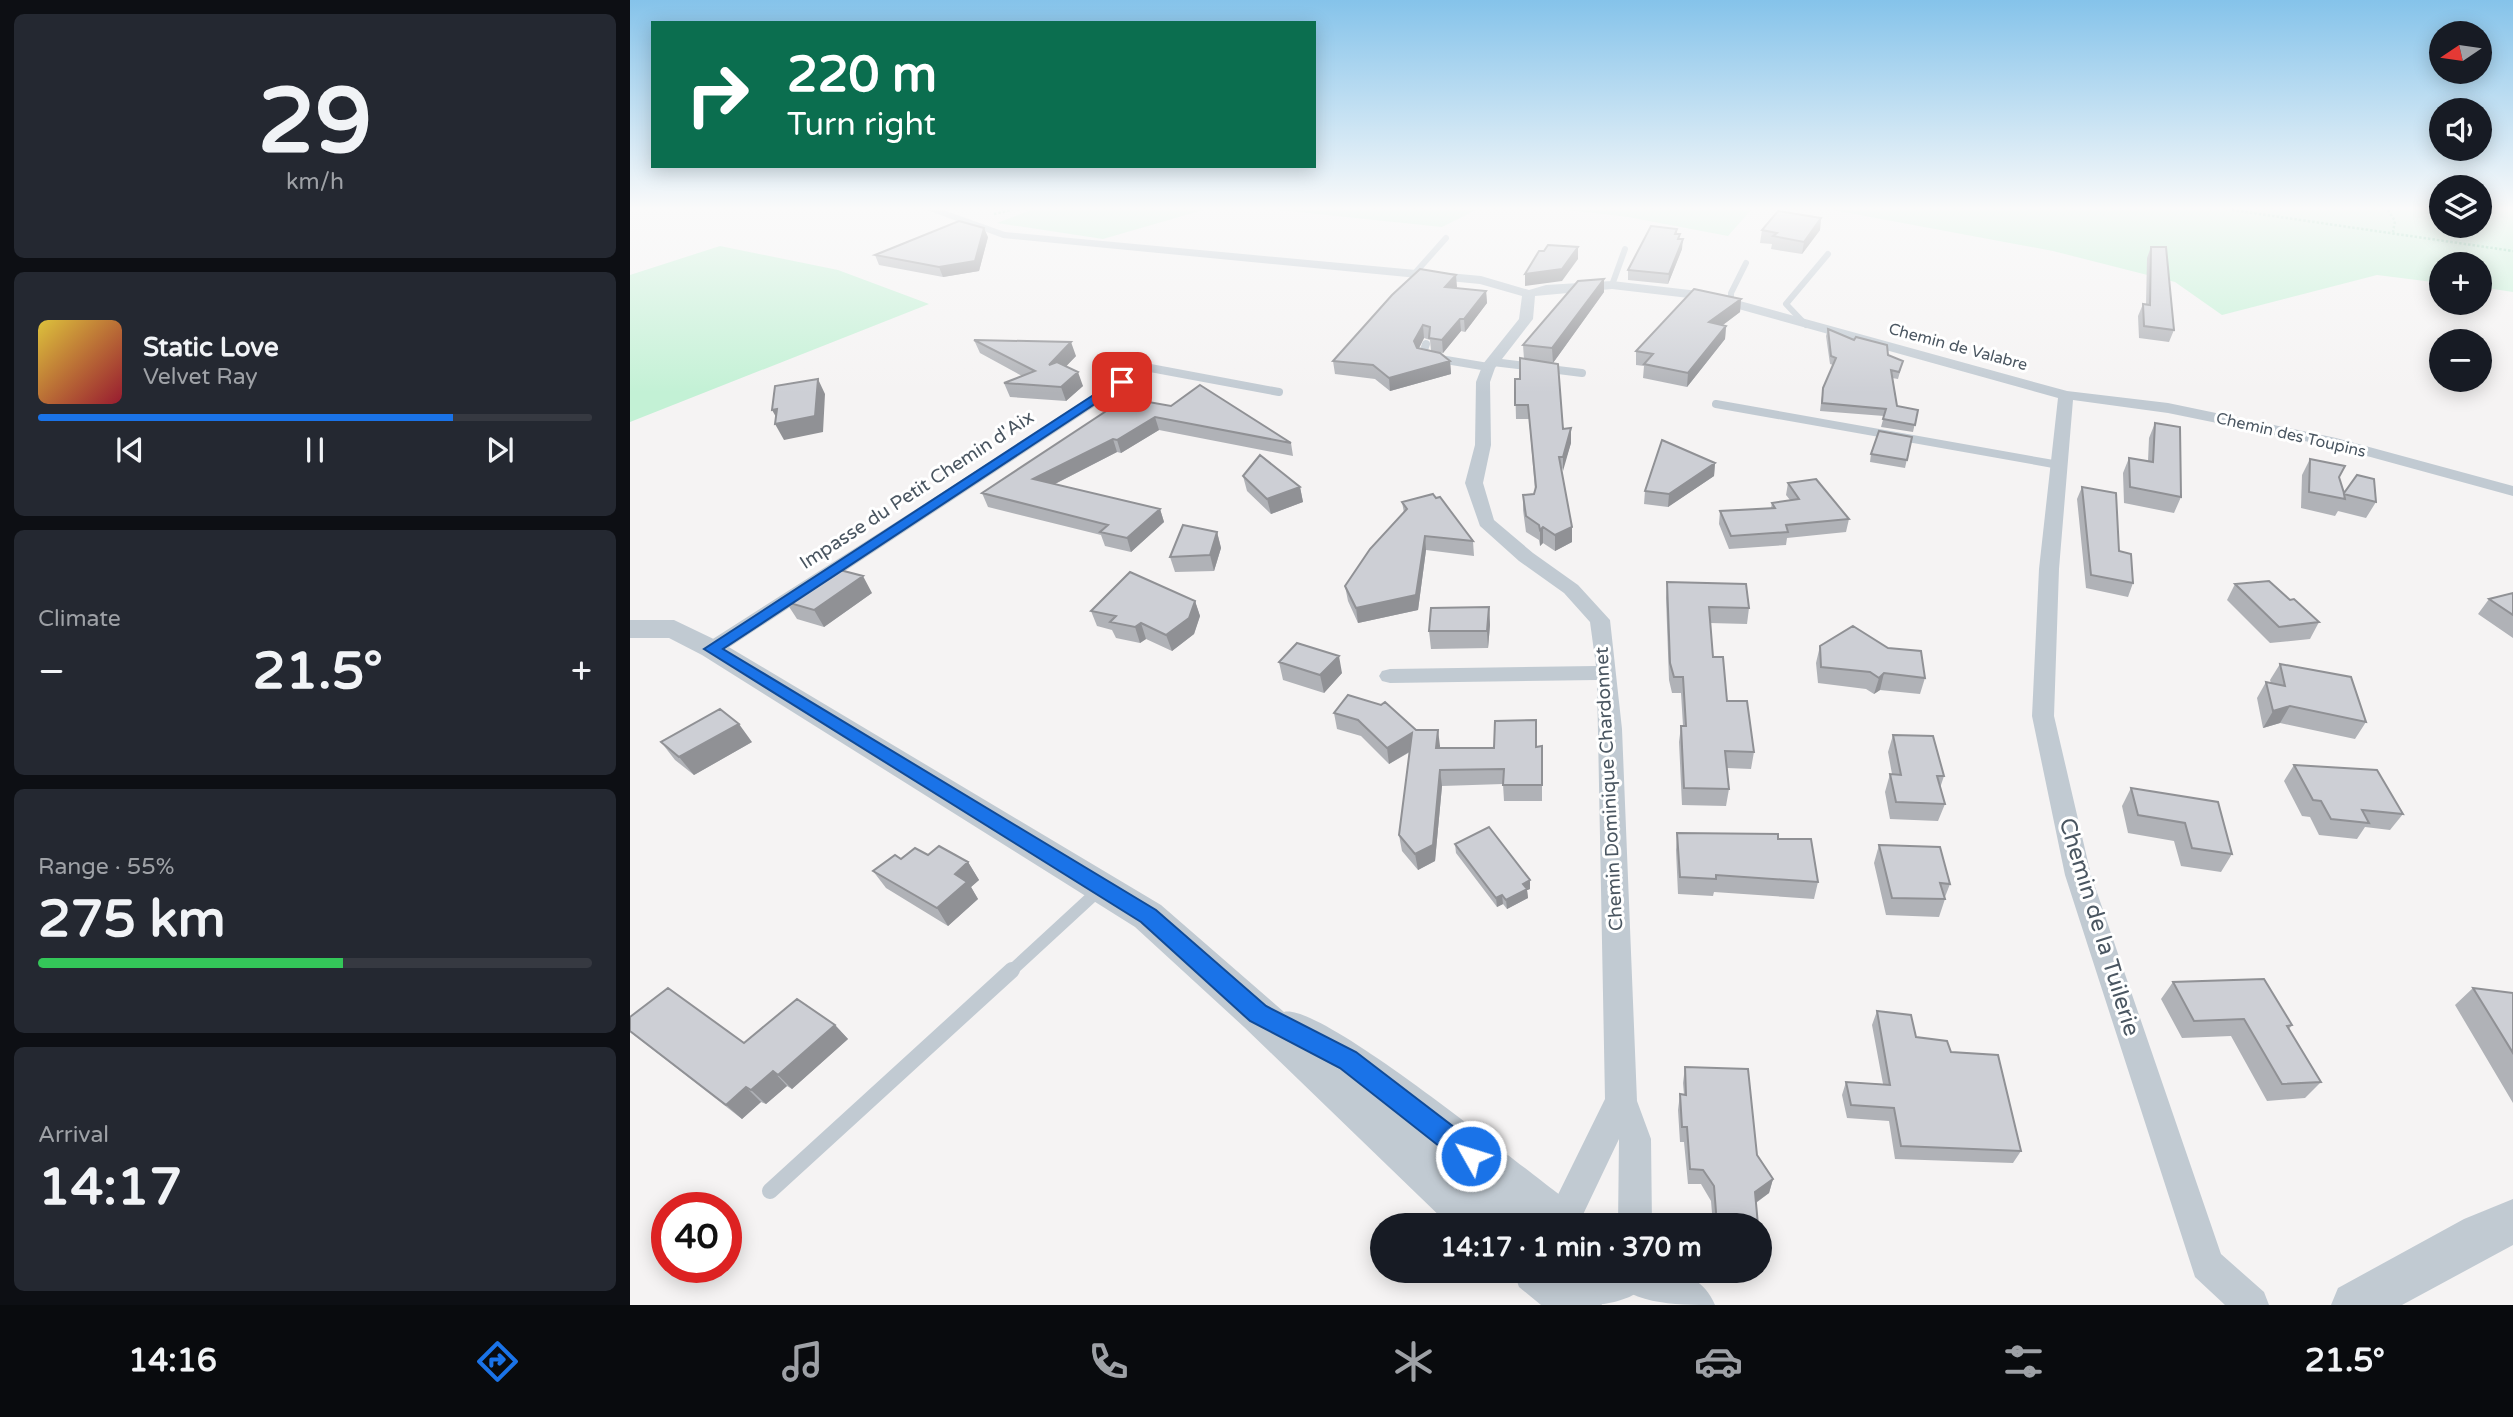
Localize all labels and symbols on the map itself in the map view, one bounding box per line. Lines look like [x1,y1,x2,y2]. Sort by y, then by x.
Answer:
north arrow [2429,21,2492,84]
street label: Chemin de Valabre [1886,319,2030,375]
pin [1092,352,1152,412]
street label: Impasse du Petit Chemin d'Aix [796,406,1038,574]
street label: Chemin des Toupins [2214,408,2368,462]
street label: Chemin Dominique Chardonnet [1591,646,1627,932]
street label: Chemin de la Tuilerie [2052,815,2146,1039]
position arrow [1434,1119,1508,1193]
speed limit sign: 40 [651,1192,742,1283]

